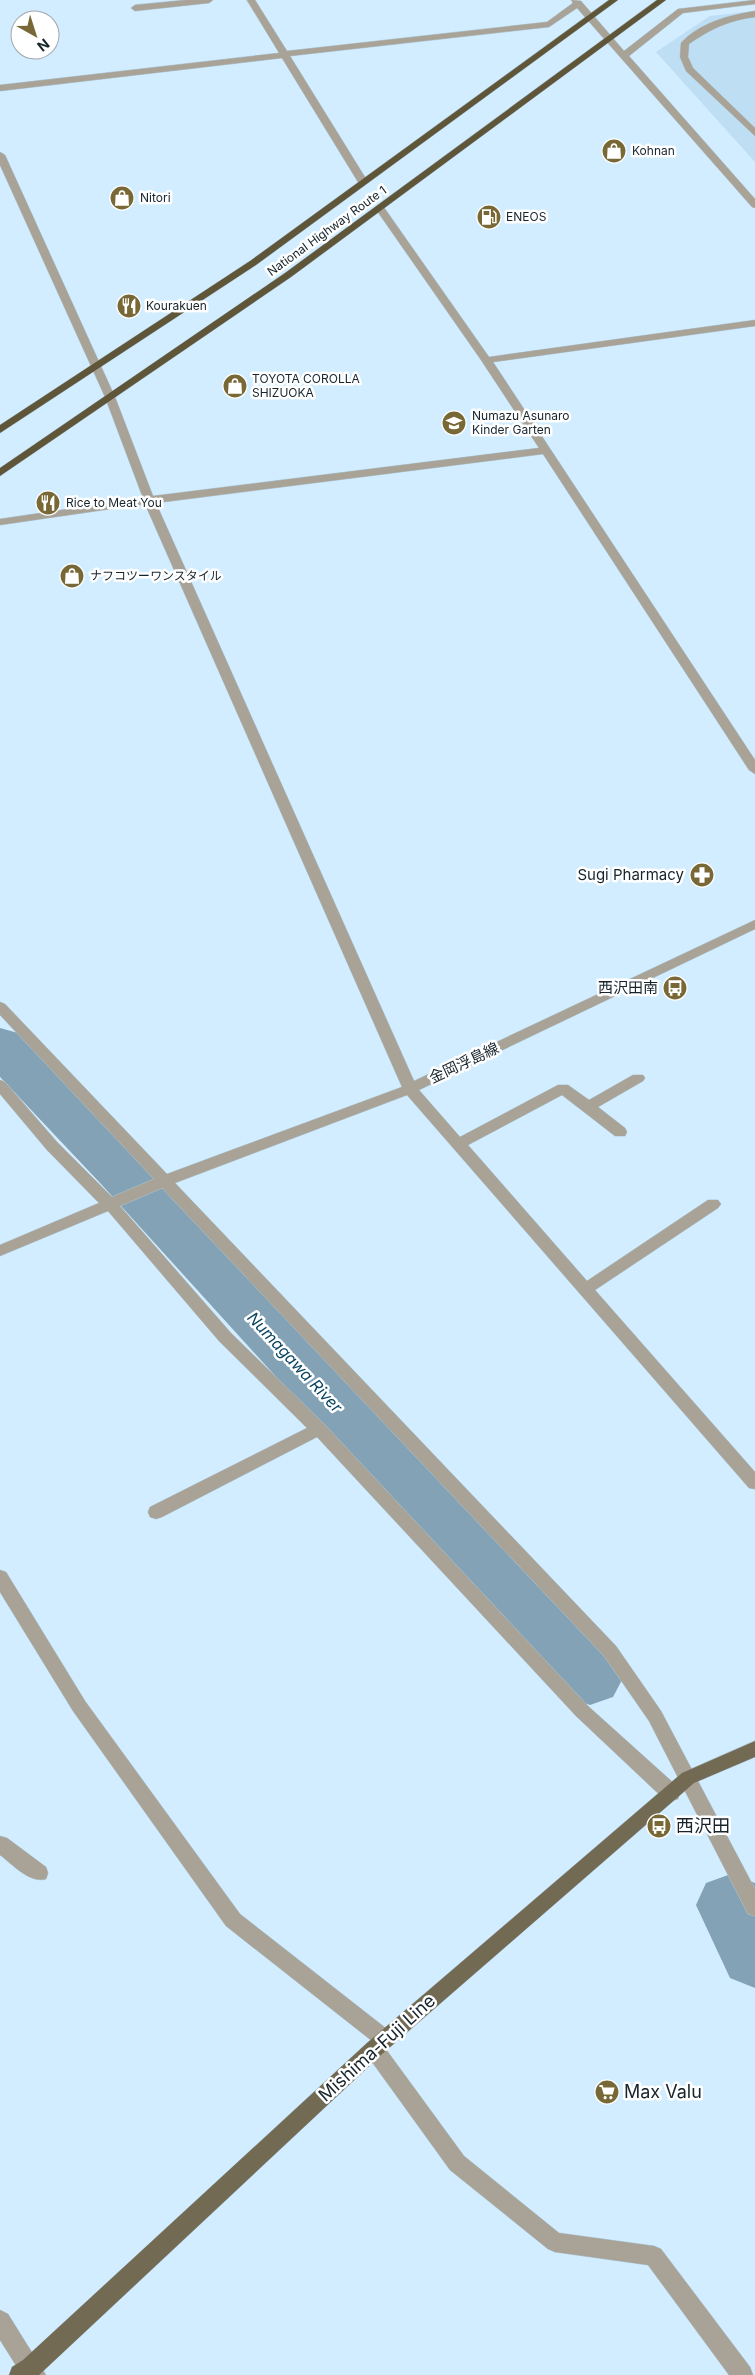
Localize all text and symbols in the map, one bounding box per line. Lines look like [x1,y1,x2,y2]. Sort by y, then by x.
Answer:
north arrow [10,10,60,60]
text: N [34,36,53,55]
shop icon: Kohnan [601,138,627,164]
place label: Kohnan [632,143,675,158]
street label: National Highway Route 1 [264,182,389,279]
shop icon: Nitori [109,185,135,211]
place label: Nitori [140,190,171,205]
fuel station icon: ENEOS [476,204,502,230]
place label: ENEOS [506,209,547,224]
restaurant icon: Kourakuen [116,293,142,319]
place label: Kourakuen [146,298,207,313]
place label: TOYOTA COROLLA SHIZUOKA [252,371,360,400]
shop icon: TOYOTA COROLLA SHIZUOKA [222,373,248,399]
place label: Numazu Asunaro Kinder Garten [472,408,570,437]
school or university icon: Numazu Asunaro Kinder Garten [441,410,467,436]
restaurant icon: Rice to Meat You [35,490,61,516]
place label: Rice to Meat You [66,495,162,510]
shop icon: ナフコツーワンスタイル [59,563,85,589]
place label: ナフコツーワンスタイル [90,568,222,583]
pharmacy icon: Sugi Pharmacy [689,862,715,888]
place label: Sugi Pharmacy [577,865,685,884]
bus stop icon: 西沢田南 [662,975,688,1001]
place label: 西沢田南 [598,978,658,997]
street label: 金岡浮島線 [426,1038,502,1087]
water label: Numagawa River [243,1308,347,1417]
bus stop icon: 西沢田 [646,1813,672,1839]
place label: 西沢田 [676,1815,730,1836]
street label: Mishima-Fuji Line [314,1990,439,2105]
supermarket icon: Max Valu [594,2079,620,2105]
place label: Max Valu [624,2081,702,2102]

